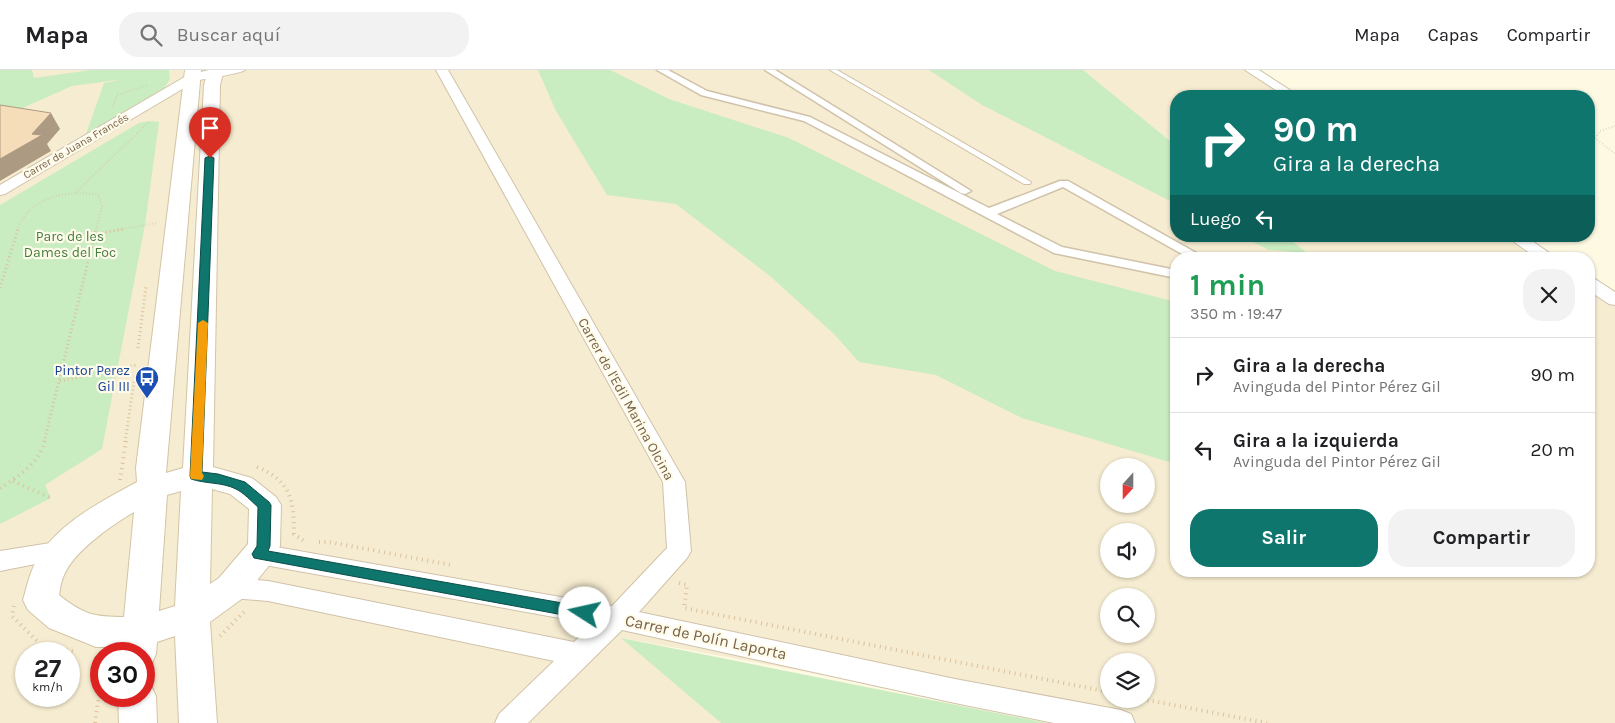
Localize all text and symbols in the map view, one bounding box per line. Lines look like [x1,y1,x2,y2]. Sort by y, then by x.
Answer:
search box [119,12,469,57]
text: Mapa [25,21,89,49]
icon: search [137,21,165,49]
text: Buscar aquí [177,24,280,46]
text: Mapa [1354,24,1400,46]
text: Capas [1428,24,1479,46]
text: Compartir [1507,24,1590,46]
pin [189,107,231,158]
text: 90 m [1273,109,1359,150]
street label: Carrer de Juana Francés [21,110,131,182]
icon: right [1190,110,1255,175]
icon: arrive [196,114,224,142]
text: Gira a la derecha [1273,151,1440,177]
icon: left [1251,205,1279,233]
text: Luego [1190,208,1241,230]
park label: Parc de les Dames del Foc [24,228,116,261]
text: 1 min [1190,267,1265,303]
button: close [1523,269,1575,321]
text: 350 m · 19:47 [1190,304,1282,323]
street label: Carrer de l'Edil Marina Olcina [574,315,678,483]
text: Gira a la derecha [1233,355,1385,377]
icon: right [1190,361,1218,389]
place label: Pintor Perez Gil III [54,362,130,395]
text: 90 m [1530,364,1575,386]
bus stop icon: Pintor Perez Gil III [134,365,160,399]
text: Avinguda del Pintor Pérez Gil [1233,377,1441,396]
text: Gira a la izquierda [1233,430,1399,452]
icon: left [1190,436,1218,464]
text: 20 m [1530,439,1575,461]
text: Avinguda del Pintor Pérez Gil [1233,452,1441,471]
north arrow [1100,458,1155,512]
map controls [1100,458,1155,708]
button: Salir [1190,509,1378,567]
button: Compartir [1388,509,1575,567]
button: sound [1100,523,1155,578]
position arrow [558,586,610,638]
button: search [1100,588,1155,643]
street label: Carrer de Polín Laporta [623,611,789,663]
speed limit sign: 30 [90,642,155,707]
button: layers [1100,653,1155,708]
text: 27 [34,654,61,683]
text: km/h [32,680,63,694]

